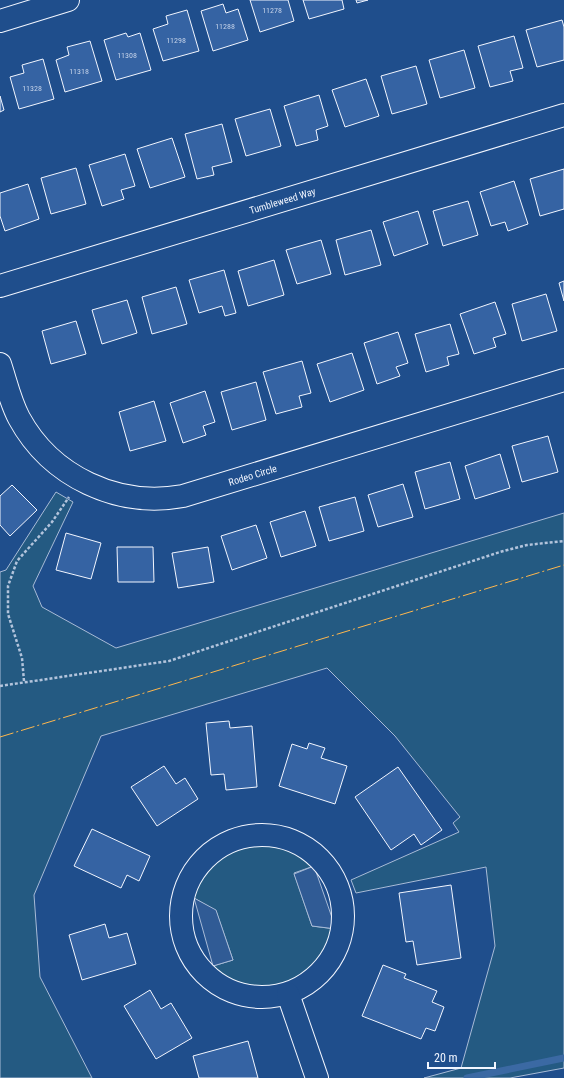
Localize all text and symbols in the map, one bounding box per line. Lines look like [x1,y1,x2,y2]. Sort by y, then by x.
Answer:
house number: 11278 [262,6,282,15]
house number: 11288 [215,22,235,31]
house number: 11298 [166,36,186,45]
house number: 11308 [117,51,137,60]
house number: 11318 [69,67,89,76]
house number: 11328 [22,84,42,93]
street label: Tumbleweed Way [248,185,317,216]
street label: Rodeo Circle [227,462,278,487]
scale bar [428,1044,495,1070]
text: 20 m [434,1051,458,1065]

